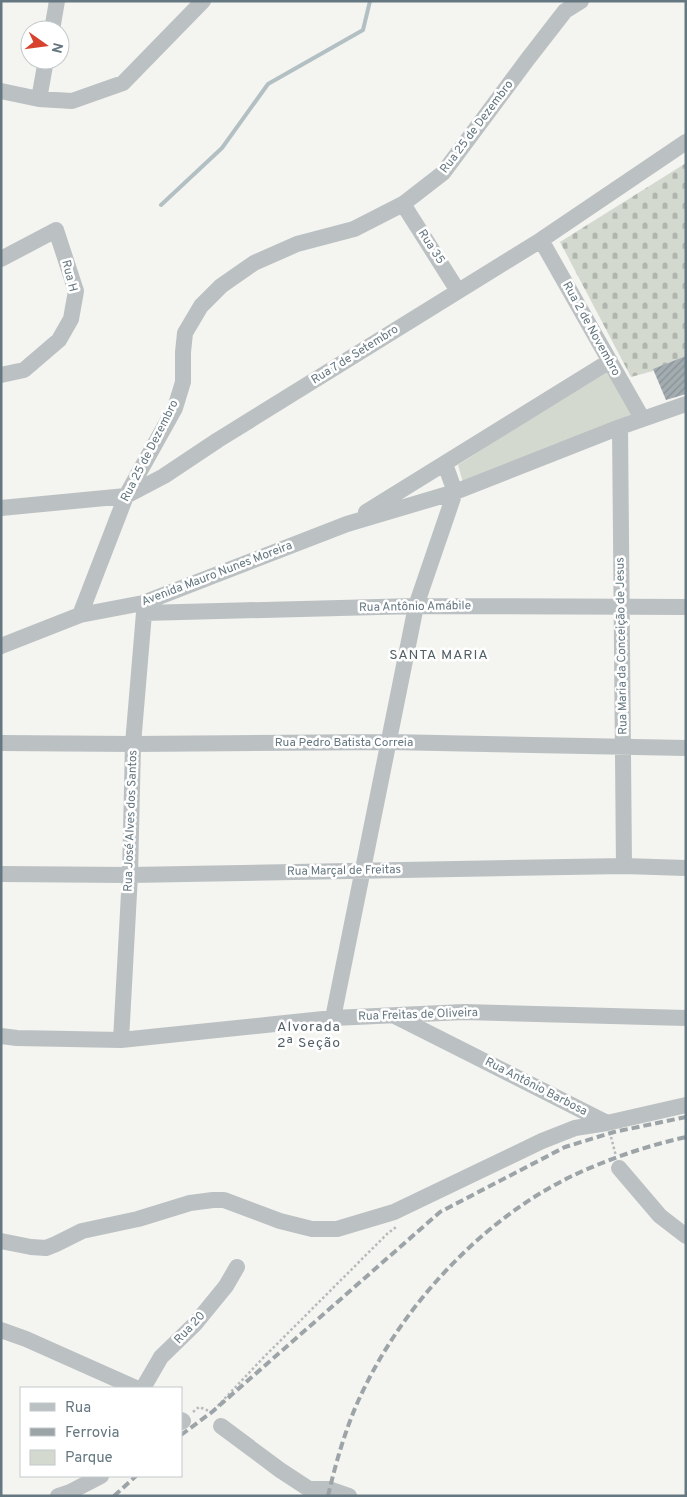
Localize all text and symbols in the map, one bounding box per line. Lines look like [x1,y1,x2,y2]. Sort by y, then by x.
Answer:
north arrow [20,20,70,70]
text: N [47,41,66,55]
street label: Rua 25 de Dezembro [437,77,517,177]
street label: Rua 35 [414,227,448,267]
street label: Rua H [57,258,81,294]
street label: Rua 2 de Novembro [558,279,624,379]
street label: Rua 7 de Setembro [308,322,402,388]
street label: Rua 25 de Dezembro [117,397,183,505]
street label: Avenida Mauro Nunes Moreira [139,538,295,610]
street label: Rua Maria da Conceição de Jesus [612,557,632,735]
street label: Rua Antônio Amábile [359,598,471,616]
district label: SANTA MARIA [389,647,489,664]
street label: Rua Pedro Batista Correia [275,735,413,751]
street label: Rua José Alves dos Santos [121,750,141,892]
street label: Rua Marçal de Freitas [287,862,401,880]
street label: Rua Freitas de Oliveira [358,1005,478,1025]
district label: Alvorada 2ª Seção [277,1019,341,1052]
street label: Rua Antônio Barbosa [482,1054,590,1120]
street label: Rua 20 [171,1308,209,1348]
legend [20,1387,182,1477]
text: Rua [65,1399,91,1418]
text: Ferrovia [65,1424,119,1443]
text: Parque [65,1449,113,1468]

